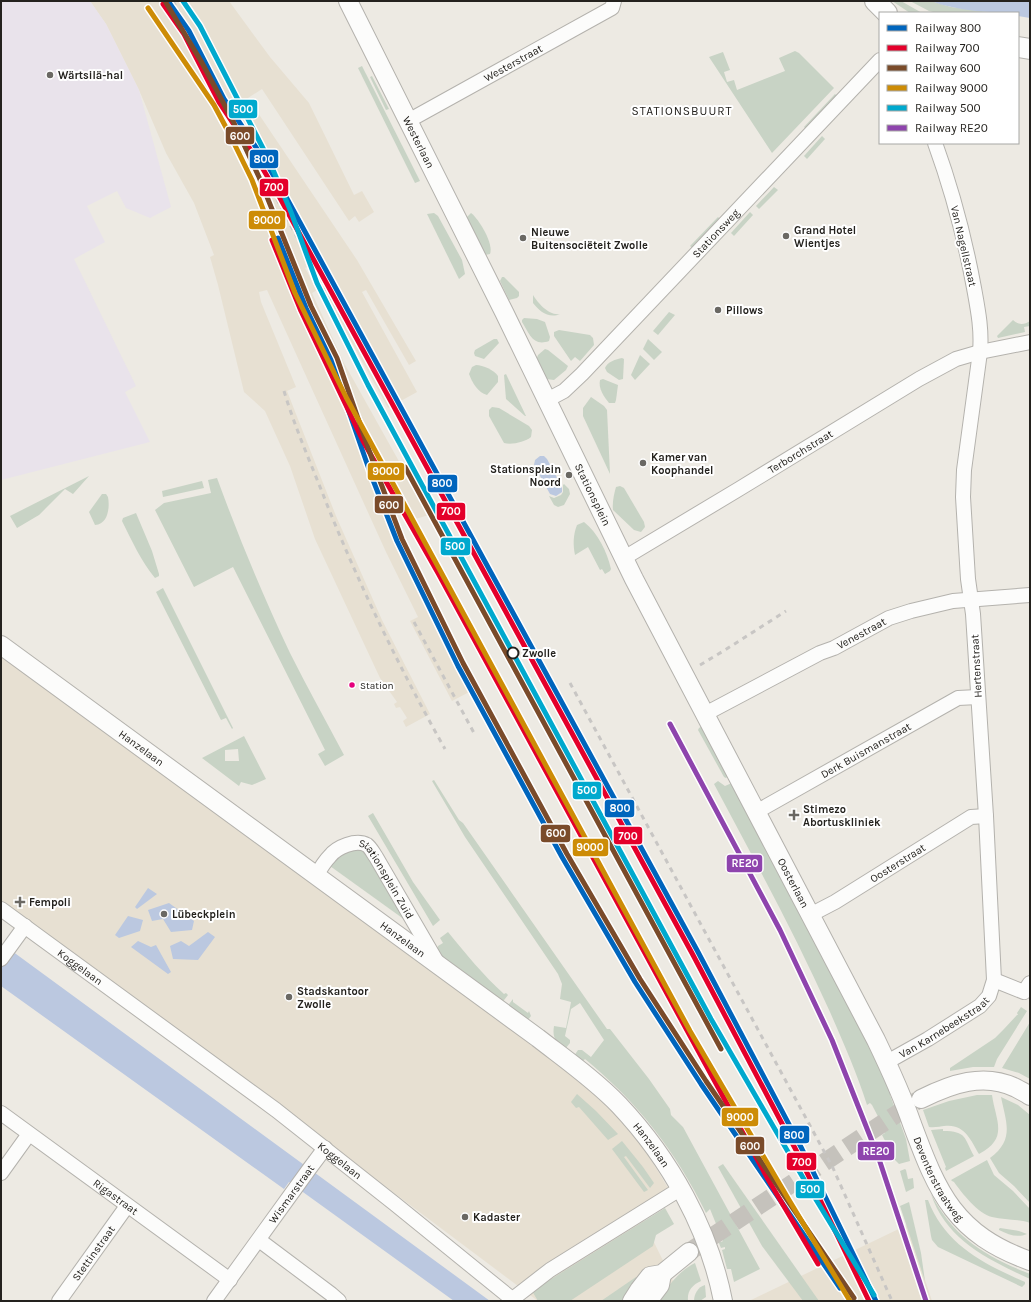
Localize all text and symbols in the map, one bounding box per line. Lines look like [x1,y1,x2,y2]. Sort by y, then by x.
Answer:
legend [879,12,1019,144]
text: Railway 800 [915,21,981,35]
text: Railway 700 [915,41,980,55]
street label: Westerstraat [482,42,545,85]
text: Railway 600 [915,61,981,75]
place label: Wärtsilä-hal [58,69,123,82]
marker: Wärtsilä-hal [45,70,55,80]
text: Railway 9000 [915,81,988,95]
line badge: 500 [228,99,258,119]
text: Railway 500 [915,101,981,115]
text: 500 [233,103,253,116]
district label: STATIONSBUURT [631,104,733,118]
street label: Westerlaan [400,114,437,171]
text: Railway RE20 [915,121,988,135]
line badge: 600 [225,126,255,145]
text: 600 [230,130,250,143]
line badge: 800 [249,149,279,169]
text: 800 [253,153,275,166]
line badge: 700 [259,178,289,197]
text: 700 [264,181,284,194]
street label: Van Nagellstraat [948,204,979,288]
street label: Stationsweg [690,206,743,261]
line badge: 9000 [248,210,286,230]
text: 9000 [253,214,281,227]
place label: Grand Hotel Wientjes [794,224,856,250]
place label: Nieuwe Buitensociëteit Zwolle [531,226,648,252]
marker: Grand Hotel Wientjes [781,231,791,241]
marker: Nieuwe Buitensociëteit Zwolle [518,233,528,243]
place label: Pillows [726,304,763,317]
marker: Pillows [713,305,723,315]
street label: Terborchstraat [766,427,835,477]
place label: Kamer van Koophandel [651,451,713,477]
marker: Kamer van Koophandel [638,458,648,468]
street label: Stationsplein [572,461,613,528]
line badge: 9000 [367,462,405,481]
place label: Stationsplein Noord [490,463,561,489]
text: 9000 [372,465,400,478]
marker: Stationsplein Noord [564,470,574,480]
line badge: 800 [427,474,458,493]
text: 800 [431,477,453,490]
line badge: 600 [374,495,404,514]
text: 600 [379,499,399,512]
line badge: 700 [436,502,466,521]
text: 700 [441,505,461,518]
line badge: 500 [440,537,471,556]
text: 500 [445,540,465,553]
street label: Venestraat [835,615,888,652]
street label: Hertenstraat [968,634,985,698]
marker: Zwolle [506,646,520,660]
place label: Zwolle [522,647,556,660]
marker: Station [347,680,357,690]
place label: Station [360,680,394,692]
street label: Derk Buismanstraat [819,720,913,781]
street label: Hanzelaan [116,727,166,769]
line badge: 500 [572,781,602,800]
text: 500 [577,784,597,797]
line badge: 800 [604,799,635,818]
text: 800 [609,802,631,815]
place label: Stimezo Abortuskliniek [803,803,881,829]
marker: Stimezo Abortuskliniek [788,809,800,821]
line badge: 600 [540,824,571,843]
line badge: 700 [613,826,643,845]
text: 600 [546,827,566,840]
text: 700 [618,830,638,843]
street label: Stationsplein Zuid [358,837,416,921]
line badge: 9000 [572,838,609,857]
text: 9000 [576,841,604,854]
street label: Oosterstraat [868,841,928,885]
line badge: RE20 [726,854,763,873]
street label: Oosterlaan [775,856,811,910]
text: RE20 [731,857,759,870]
marker: Fempoli [14,896,26,908]
place label: Fempoli [29,896,71,909]
place label: Lübeckplein [172,908,236,921]
marker: Lübeckplein [159,909,169,919]
street label: Hanzelaan [377,919,428,960]
street label: Koggelaan [55,946,105,988]
place label: Stadskantoor Zwolle [297,985,369,1011]
marker: Stadskantoor Zwolle [284,992,294,1002]
street label: Van Karnebeekstraat [897,994,992,1061]
line badge: 9000 [721,1107,759,1127]
text: 9000 [726,1111,754,1124]
street label: Hanzelaan [630,1120,672,1170]
line badge: 800 [779,1125,810,1144]
text: 800 [783,1129,805,1142]
street label: Deventerstraatweg [910,1135,967,1225]
line badge: 600 [735,1136,765,1155]
street label: Koggelaan [315,1139,364,1182]
text: 600 [740,1140,760,1153]
line badge: RE20 [857,1141,895,1161]
text: RE20 [862,1145,890,1158]
line badge: 700 [786,1152,817,1171]
text: 700 [792,1156,812,1169]
street label: Wismarstraat [266,1162,317,1226]
street label: Rigastraat [90,1176,140,1218]
line badge: 500 [795,1180,825,1199]
text: 500 [800,1183,820,1196]
place label: Kadaster [473,1211,521,1224]
marker: Kadaster [460,1212,470,1222]
street label: Stettinstraat [70,1223,118,1283]

